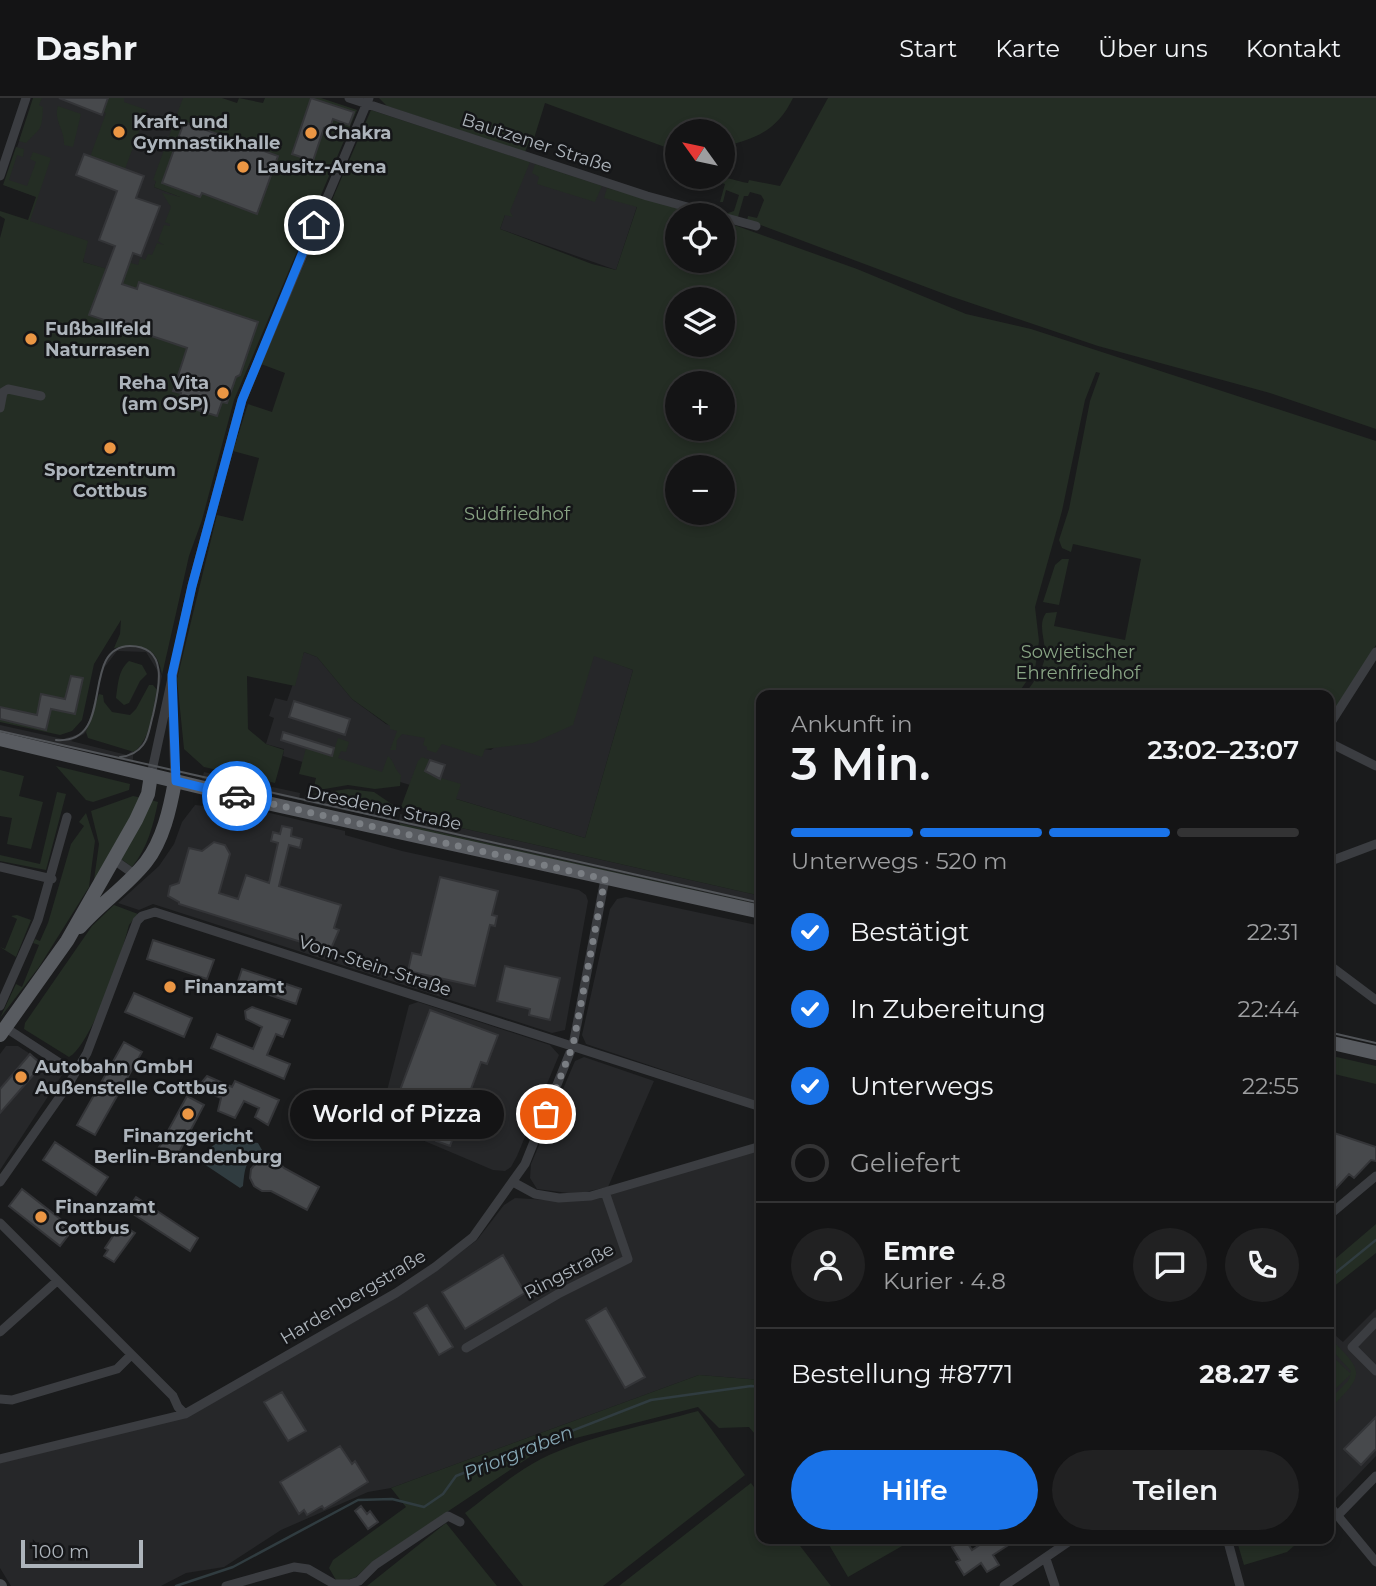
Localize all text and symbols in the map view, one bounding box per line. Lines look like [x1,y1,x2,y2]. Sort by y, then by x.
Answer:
text: Dashr [35,28,137,68]
text: Start [899,34,957,63]
text: Karte [995,34,1060,63]
text: Über uns [1098,34,1208,63]
text: Kontakt [1246,34,1341,63]
street label: Bautzener Straße [459,108,615,178]
place label: Kraft- und Gymnastikhalle [133,111,280,154]
north arrow [665,119,735,189]
map controls [665,119,735,525]
place label: Chakra [325,122,391,144]
marker: Kraft- und Gymnastikhalle [111,124,127,140]
marker: Chakra [303,125,319,141]
place label: Lausitz-Arena [257,156,387,178]
marker: Lausitz-Arena [235,159,251,175]
pin [284,195,344,255]
button: locate [665,203,735,273]
icon: home [295,206,333,244]
button: layers [665,287,735,357]
place label: Fußballfeld Naturrasen [45,318,151,361]
marker: Fußballfeld Naturrasen [23,331,39,347]
button: + [665,371,735,441]
place label: Reha Vita (am OSP) [118,372,209,415]
marker: Reha Vita (am OSP) [215,385,231,401]
marker: Sportzentrum Cottbus [102,440,118,456]
button: − [665,455,735,525]
place label: Sportzentrum Cottbus [44,459,176,502]
park label: Südfriedhof [464,503,571,525]
park label: Sowjetischer Ehrenfriedhof [1016,641,1141,684]
text: Ankunft in [791,710,912,738]
text: 23:02–23:07 [1148,734,1299,766]
text: 3 Min. [791,735,930,792]
courier [202,761,272,831]
icon: car [218,777,256,815]
street label: Dresdener Straße [304,781,464,835]
text: Unterwegs · 520 m [791,847,1007,875]
icon: check [791,913,829,951]
text: Bestätigt [850,916,969,948]
text: 22:31 [1247,918,1299,946]
street label: Vom-Stein-Straße [296,931,454,1001]
place label: Finanzamt [184,976,285,998]
marker: Finanzamt [162,979,178,995]
icon: check [791,990,829,1028]
text: In Zubereitung [850,993,1046,1025]
text: 22:44 [1238,995,1299,1023]
place label: Autobahn GmbH Außenstelle Cottbus [34,1056,228,1099]
icon: check [791,1067,829,1105]
marker: Autobahn GmbH Außenstelle Cottbus [13,1069,29,1085]
text: Unterwegs [850,1070,993,1102]
text: 22:55 [1242,1072,1299,1100]
pin [516,1084,576,1144]
callout: World of Pizza [290,1090,504,1138]
icon: bag [527,1095,565,1133]
text: World of Pizza [312,1100,482,1128]
marker: Finanzgericht Berlin-Brandenburg [180,1106,196,1122]
place label: Finanzgericht Berlin-Brandenburg [94,1125,282,1168]
text: Geliefert [850,1147,961,1179]
place label: Finanzamt Cottbus [55,1196,156,1239]
marker: Finanzamt Cottbus [33,1209,49,1225]
button: person [791,1228,865,1302]
button: chat [1133,1228,1207,1302]
button: phone [1225,1228,1299,1302]
text: Emre [883,1235,955,1267]
street label: Ringstraße [520,1238,618,1304]
street label: Hardenbergstraße [276,1245,430,1349]
text: Kurier · 4.8 [883,1267,1006,1295]
text: Bestellung #8771 [791,1358,1013,1390]
text: 28.27 € [1199,1358,1299,1390]
water label: Priorgraben [460,1420,576,1485]
button: Hilfe [791,1450,1038,1530]
button: Teilen [1052,1450,1299,1530]
scale bar [21,1537,144,1569]
text: 100 m [32,1540,89,1563]

